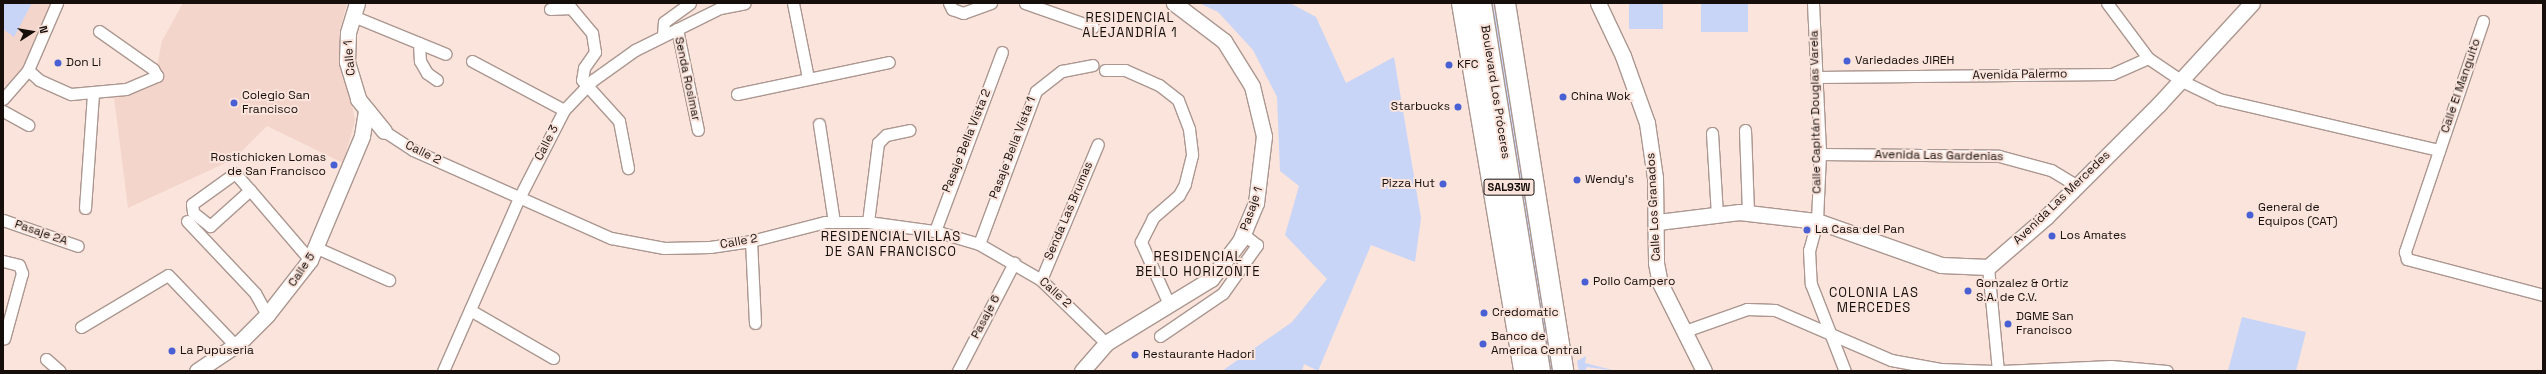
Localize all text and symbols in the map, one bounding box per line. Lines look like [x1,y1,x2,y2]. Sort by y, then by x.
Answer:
district label: RESIDENCIAL ALEJANDRÍA 1 [1082,11,1178,42]
north arrow [12,12,52,52]
text: N [36,24,51,35]
street label: Boulevard Los Próceres [1477,24,1513,160]
street label: Calle Capitán Douglas Varela [1807,30,1825,194]
street label: Senda Rosimar [671,36,703,122]
street label: Calle El Manguito [2438,37,2484,135]
street label: Calle 1 [341,40,359,76]
place label: Variedades JIREH [1855,54,1954,68]
place label: Don Li [66,56,101,70]
marker: Variedades JIREH [1842,56,1852,66]
marker: Don Li [53,58,63,68]
place label: KFC [1457,58,1478,72]
marker: KFC [1444,60,1454,70]
street label: Avenida Palermo [1972,67,2068,83]
street label: Pasaje Bella Vista 2 [940,87,994,195]
place label: Colegio San Francisco [242,89,310,117]
place label: China Wok [1571,90,1631,104]
marker: China Wok [1558,92,1568,102]
street label: Pasaje Bella Vista 1 [987,95,1039,201]
marker: Colegio San Francisco [229,98,239,108]
place label: Starbucks [1391,100,1450,114]
marker: Starbucks [1453,102,1463,112]
street label: Calle 3 [532,123,562,163]
street label: Calle 2 [403,138,443,168]
street label: Avenida Las Gardenias [1874,148,2004,164]
street label: Avenida Las Mercedes [2011,148,2113,248]
place label: Rostichicken Lomas de San Francisco [211,151,326,179]
street label: Calle Los Granados [1644,152,1664,262]
marker: Rostichicken Lomas de San Francisco [329,160,339,170]
street label: Senda Las Brumas [1042,160,1096,262]
place label: Wendy's [1585,173,1634,187]
marker: Wendy's [1572,175,1582,185]
place label: Pizza Hut [1382,177,1435,191]
road number: SAL93W [1483,178,1535,196]
marker: Pizza Hut [1438,179,1448,189]
street label: Pasaje 1 [1238,185,1266,233]
place label: General de Equipos (CAT) [2258,201,2338,229]
marker: General de Equipos (CAT) [2245,210,2255,220]
street label: Pasaje 2A [13,217,69,249]
place label: La Casa del Pan [1815,223,1905,237]
marker: La Casa del Pan [1802,225,1812,235]
place label: Los Amates [2060,229,2126,243]
district label: RESIDENCIAL VILLAS DE SAN FRANCISCO [821,230,961,261]
marker: Los Amates [2047,231,2057,241]
street label: Calle 2 [719,232,759,252]
street label: Calle 5 [285,250,319,290]
district label: RESIDENCIAL BELLO HORIZONTE [1135,250,1261,281]
street label: Calle 2 [1036,275,1074,311]
place label: Pollo Campero [1593,275,1675,289]
marker: Pollo Campero [1580,277,1590,287]
place label: Gonzalez & Ortiz S.A. de C.V. [1976,277,2069,305]
district label: COLONIA LAS MERCEDES [1829,286,1919,317]
marker: Gonzalez & Ortiz S.A. de C.V. [1963,286,1973,296]
street label: Pasaje 6 [968,293,1004,341]
place label: Credomatic [1492,306,1559,320]
marker: Credomatic [1479,308,1489,318]
place label: DGME San Francisco [2016,310,2074,338]
marker: DGME San Francisco [2003,319,2013,329]
place label: Banco de America Central [1491,330,1582,358]
marker: Banco de America Central [1478,339,1488,349]
place label: La Pupuseria [180,344,254,358]
marker: La Pupuseria [167,346,177,356]
place label: Restaurante Hadori [1143,348,1255,362]
marker: Restaurante Hadori [1130,350,1140,360]

